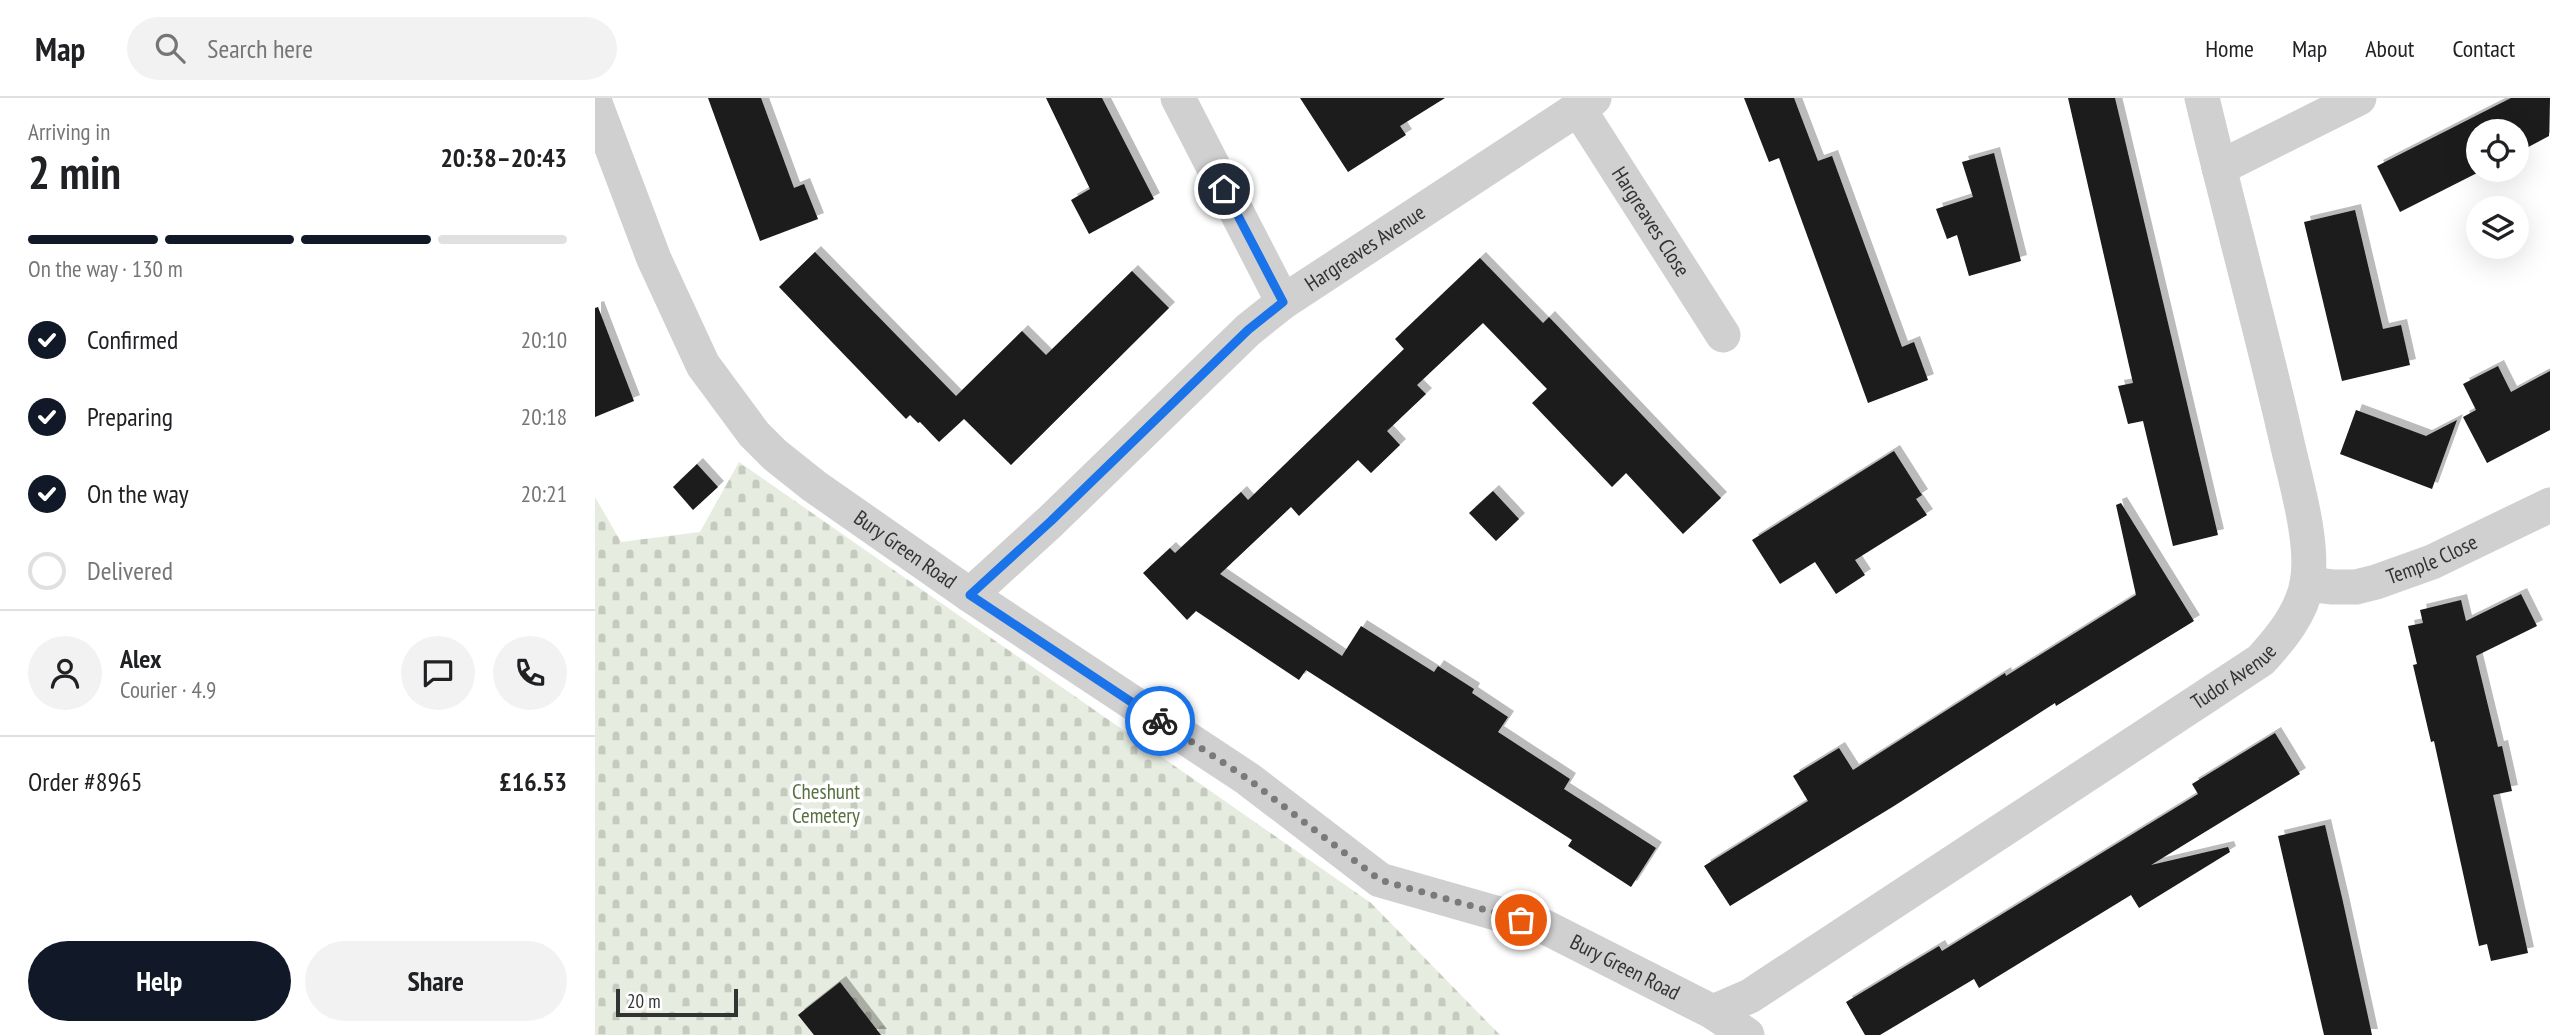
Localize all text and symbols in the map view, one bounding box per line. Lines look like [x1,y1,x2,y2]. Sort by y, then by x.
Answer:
search box [127,17,617,80]
text: Map [35,27,85,70]
icon: search [151,29,189,67]
text: Search here [207,32,313,65]
text: Home [2205,33,2254,64]
text: Map [2292,33,2327,64]
text: About [2365,33,2414,64]
text: Contact [2452,33,2515,64]
text: Arriving in [28,117,110,146]
map controls [2466,119,2529,259]
button: locate [2466,119,2529,182]
text: 20:38–20:43 [440,141,567,174]
text: 2 min [28,142,121,202]
pin [1194,159,1254,219]
street label: Hargreaves Close [1606,161,1696,282]
icon: home [1205,170,1243,208]
button: layers [2466,196,2529,259]
street label: Hargreaves Avenue [1299,199,1430,297]
text: On the way · 130 m [28,254,183,283]
icon: check [28,321,66,359]
text: Confirmed [87,323,178,356]
text: 20:10 [521,325,567,354]
icon: check [28,398,66,436]
text: Preparing [87,400,173,433]
text: 20:18 [521,402,567,431]
icon: check [28,475,66,513]
text: On the way [87,477,189,510]
text: 20:21 [521,479,567,508]
street label: Bury Green Road [849,504,962,594]
street label: Temple Close [2383,528,2482,590]
text: Delivered [87,554,173,587]
button: person [28,636,102,710]
button: chat [401,636,475,710]
button: phone [493,636,567,710]
street label: Tudor Avenue [2186,638,2282,715]
text: Alex [120,642,161,675]
text: Courier · 4.9 [120,675,216,704]
courier [1125,686,1195,756]
icon: bike [1141,702,1179,740]
text: Order #8965 [28,765,143,798]
text: £16.53 [499,765,567,798]
park label: Cheshunt Cemetery [792,778,860,829]
pin [1491,890,1551,950]
icon: bag [1502,901,1540,939]
street label: Bury Green Road [1566,928,1685,1006]
button: Help [28,941,291,1021]
button: Share [305,941,567,1021]
scale bar [616,986,739,1018]
text: 20 m [627,989,661,1013]

